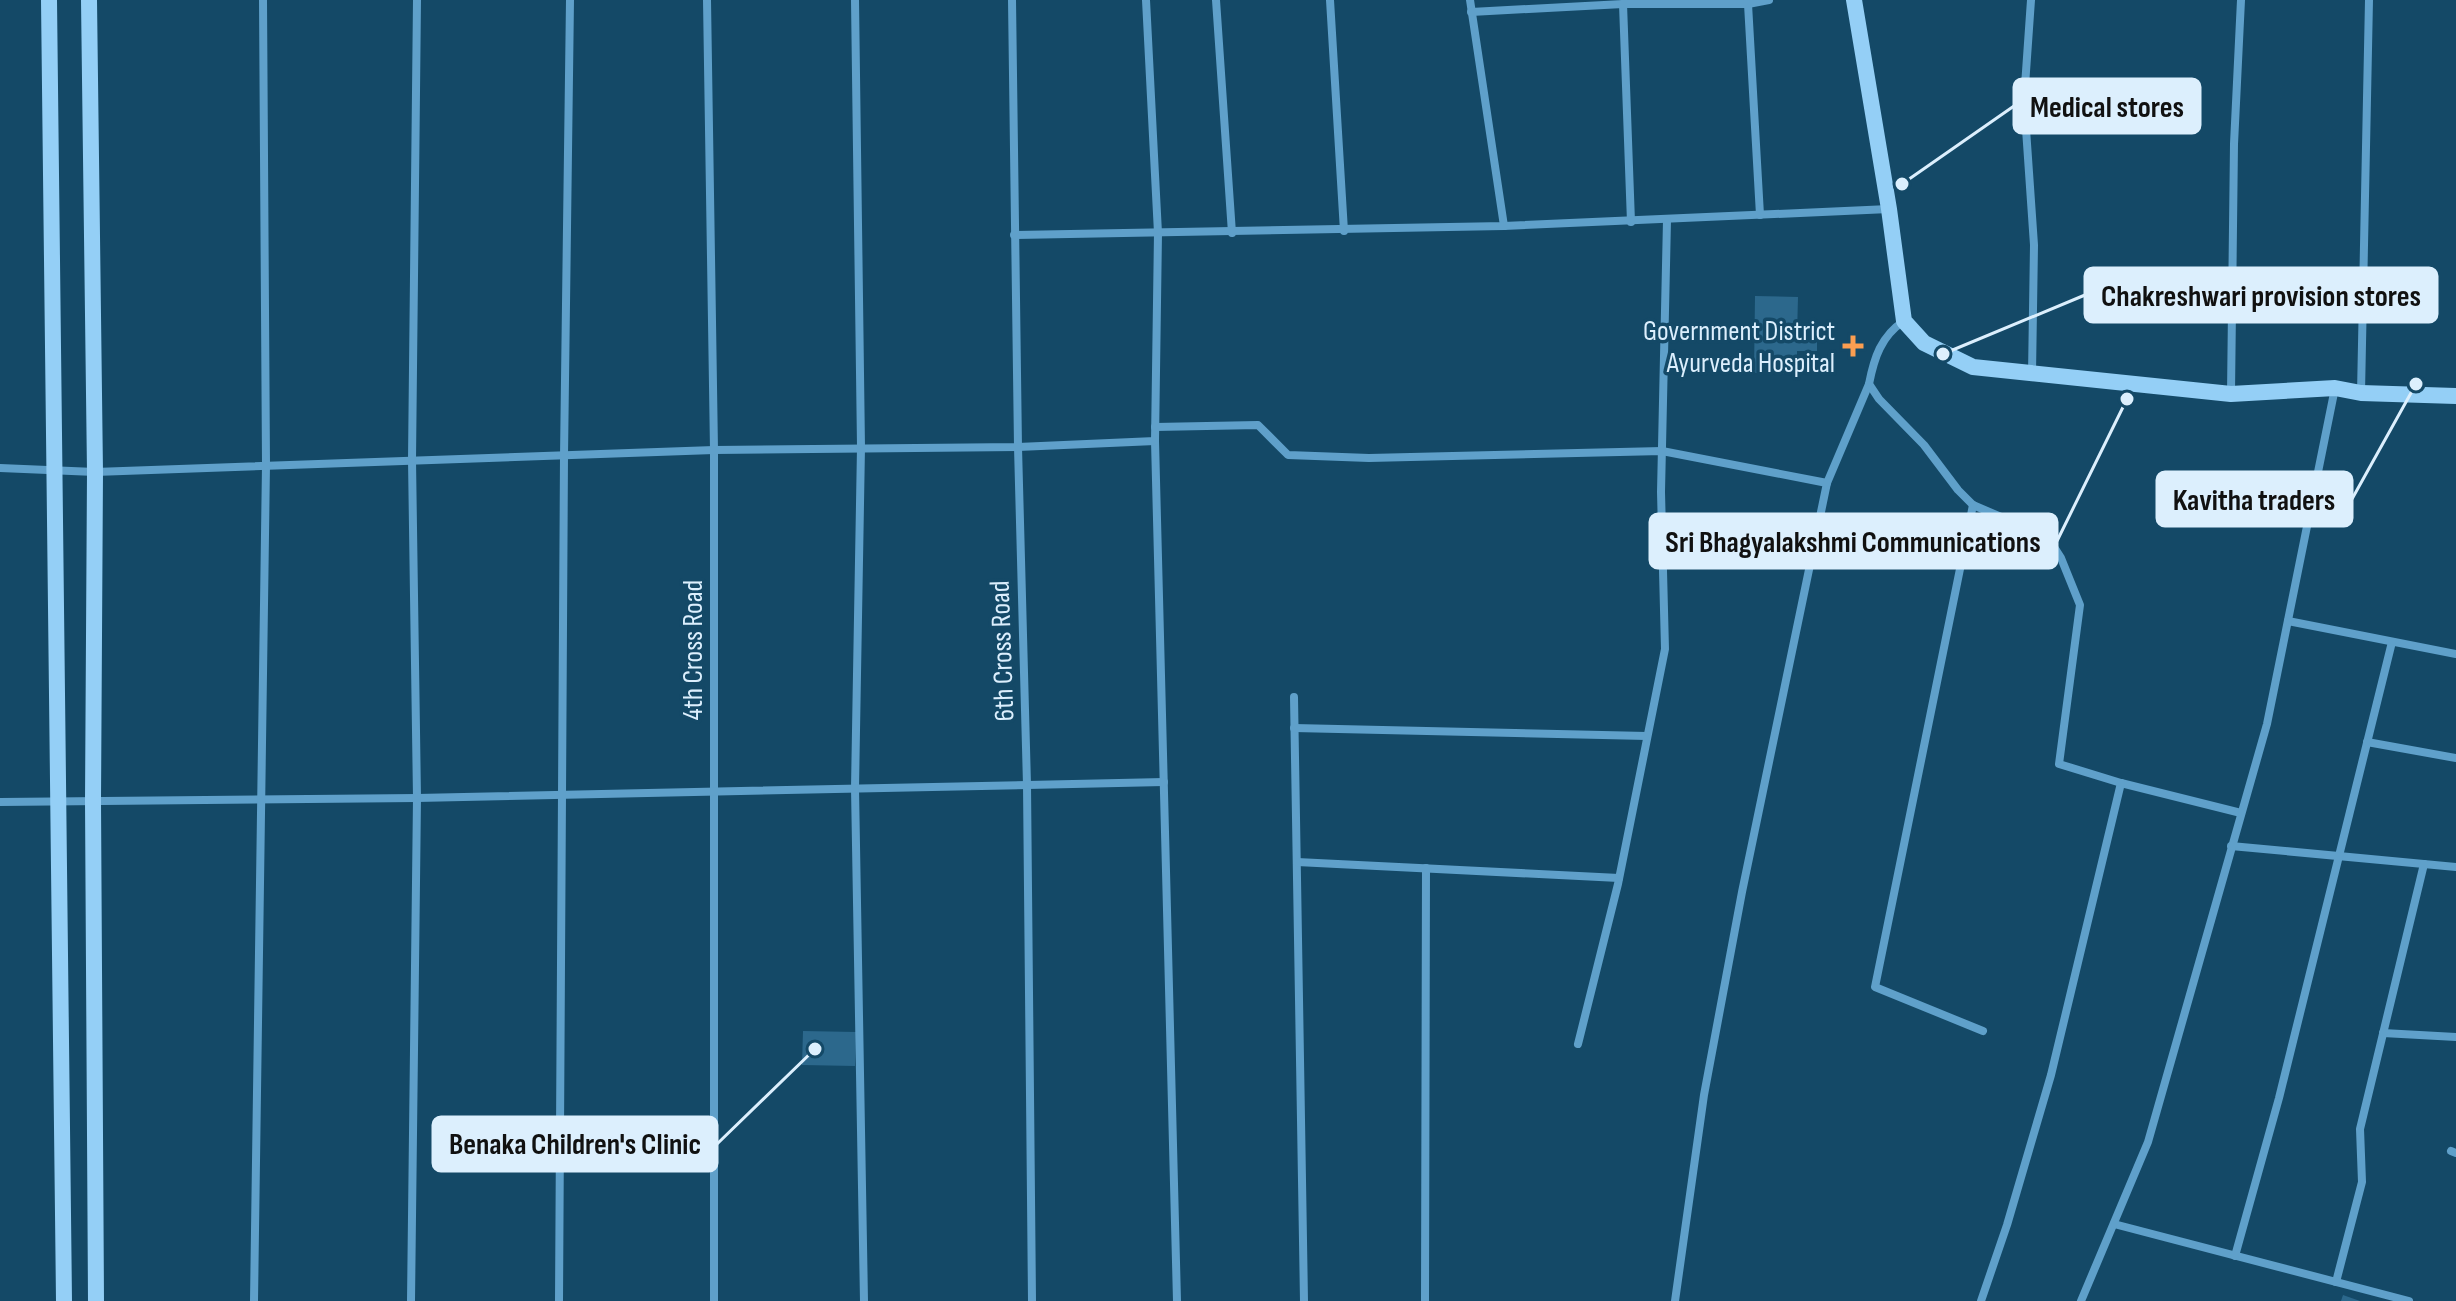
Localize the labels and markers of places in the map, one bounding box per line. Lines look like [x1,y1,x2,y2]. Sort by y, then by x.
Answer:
callout: Medical stores [2014,79,2200,133]
callout: Chakreshwari provision stores [2085,268,2437,322]
place label: Government District Ayurveda Hospital [1643,315,1835,380]
marker: Government District Ayurveda Hospital [1842,335,1864,357]
callout: Kavitha traders [2157,472,2352,526]
callout: Sri Bhagyalakshmi Communications [1650,514,2057,568]
callout: Benaka Children's Clinic [433,1117,717,1171]

